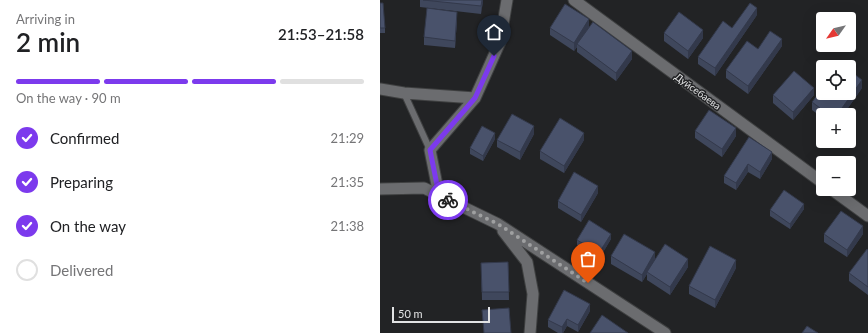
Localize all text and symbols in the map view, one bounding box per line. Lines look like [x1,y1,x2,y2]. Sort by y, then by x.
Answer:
text: Arriving in [16,11,75,27]
north arrow [816,12,856,52]
map controls [816,12,856,196]
pin [477,15,511,56]
icon: home [483,21,505,43]
text: 21:53–21:58 [278,25,364,43]
text: 2 min [16,26,80,58]
button: locate [816,60,856,100]
street label: Дуйсебаева [673,70,724,112]
text: On the way · 90 m [16,90,121,106]
button: + [816,108,856,148]
icon: check [16,127,38,149]
text: Confirmed [50,129,119,147]
text: 21:29 [331,130,364,146]
button: − [816,156,856,196]
icon: check [16,171,38,193]
text: Preparing [50,173,113,191]
text: 21:35 [331,174,364,190]
courier [428,180,468,220]
icon: bike [437,189,459,211]
icon: check [16,215,38,237]
text: On the way [50,217,126,235]
text: 21:38 [331,218,364,234]
pin [571,242,605,283]
icon: bag [577,248,599,270]
text: Delivered [50,261,113,279]
scale bar [392,305,490,324]
text: 50 m [398,307,423,320]

